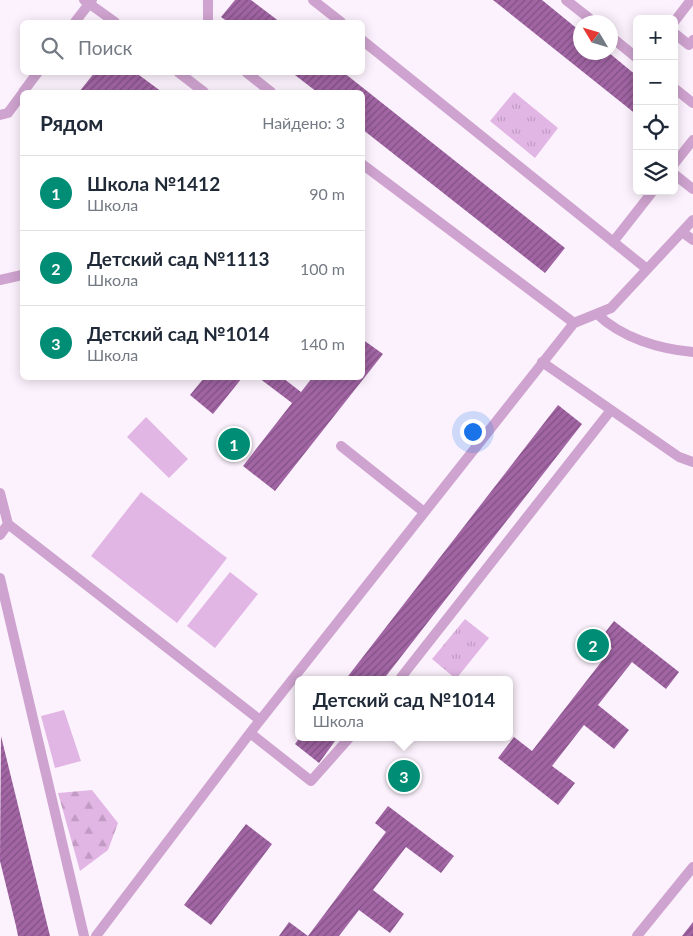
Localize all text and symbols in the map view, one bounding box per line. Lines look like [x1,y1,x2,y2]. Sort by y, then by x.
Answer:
north arrow [573,15,618,60]
map controls [633,15,678,195]
button: + [633,15,678,60]
search box [20,20,365,75]
icon: search [38,34,66,62]
text: Поиск [78,36,132,59]
button: − [633,60,678,105]
button: locate [633,105,678,150]
text: Рядом [40,110,103,135]
text: Найдено: 3 [262,113,345,132]
button: layers [633,150,678,195]
text: Школа №1412 [87,172,220,195]
text: 1 [51,184,61,203]
text: 90 m [309,184,345,203]
text: Школа [87,195,138,214]
text: Детский сад №1113 [87,247,270,270]
text: 2 [51,259,61,278]
text: 100 m [300,259,345,278]
text: Школа [87,270,138,289]
text: Детский сад №1014 [87,322,270,345]
text: 3 [51,334,61,353]
text: 140 m [300,334,345,353]
text: Школа [87,345,138,364]
your location [460,419,486,445]
pin: 1 [218,425,250,463]
pin: 2 [577,626,609,664]
popup [295,676,513,741]
text: Детский сад №1014 [313,688,495,711]
text: Школа [313,711,364,730]
pin: 3 [388,757,420,795]

